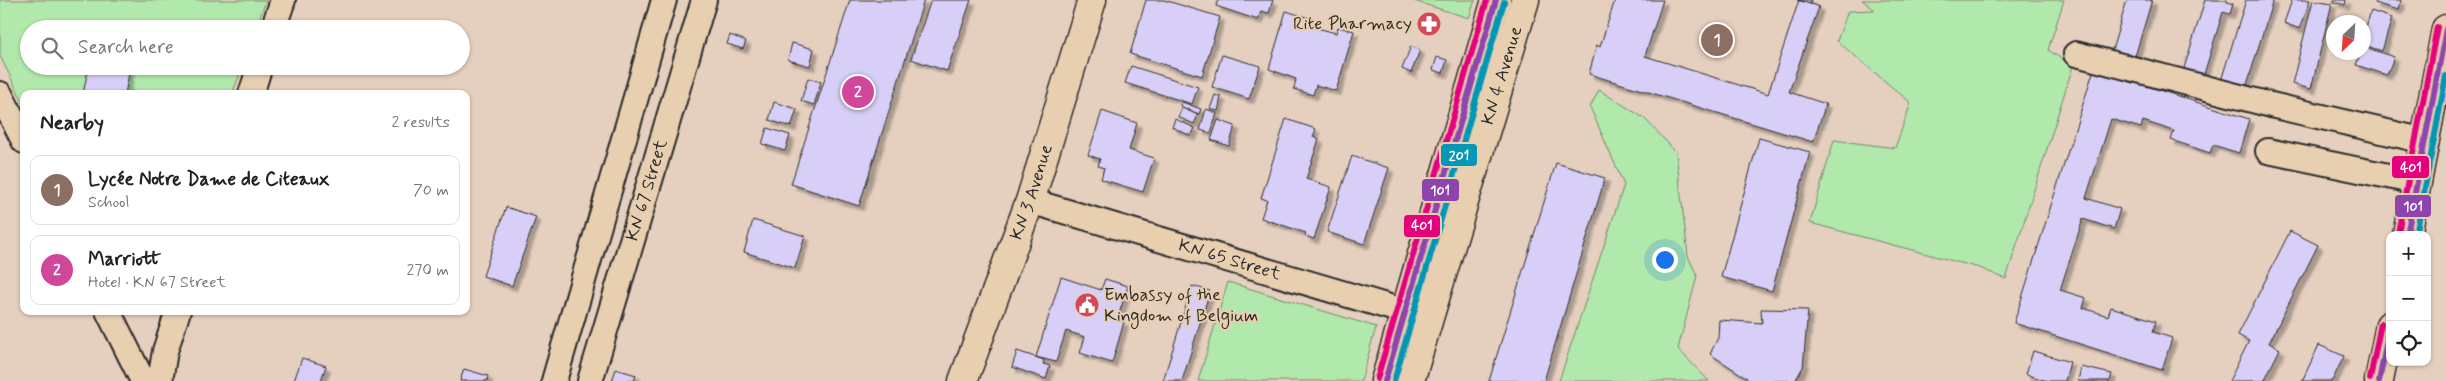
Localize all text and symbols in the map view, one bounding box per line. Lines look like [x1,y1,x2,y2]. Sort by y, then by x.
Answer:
pharmacy icon: Rite Pharmacy [1416,11,1442,37]
place label: Rite Pharmacy [1293,12,1412,36]
north arrow [2326,15,2371,60]
search box [20,20,470,75]
pin: 1 [1701,21,1733,59]
street label: KN 4 Avenue [1476,23,1528,128]
icon: search [38,34,66,62]
text: Search here [78,35,174,60]
pin: 2 [842,73,874,111]
text: Nearby [40,109,104,137]
text: 2 results [392,112,450,133]
street label: KN 67 Street [621,136,674,244]
street label: KN 3 Avenue [1005,141,1059,243]
line badge: 201 [1440,143,1478,167]
text: 201 [1449,147,1469,165]
line badge: 401 [2391,155,2430,179]
text: 401 [2400,159,2422,177]
text: Lycée Notre Dame de Citeaux [88,167,329,192]
line badge: 101 [1421,178,1460,202]
text: 1 [53,180,61,201]
text: 70 m [413,180,449,201]
text: 101 [1430,182,1450,200]
text: School [88,192,129,213]
line badge: 101 [2394,194,2432,218]
text: 101 [2403,198,2423,216]
line badge: 401 [1403,214,1441,238]
text: 401 [1411,217,1433,235]
map controls [2386,231,2431,366]
button: + [2386,231,2431,276]
street label: KN 65 Street [1176,233,1284,286]
text: Marriott [88,247,161,272]
your location [1652,247,1678,273]
text: 2 [53,260,61,281]
text: 270 m [406,260,449,281]
text: Hotel · KN 67 Street [88,272,226,293]
button: − [2386,276,2431,321]
place label: Embassy of the Kingdom of Belgium [1104,283,1258,329]
public building icon: Embassy of the Kingdom of Belgium [1074,292,1100,318]
button: locate [2386,321,2431,366]

